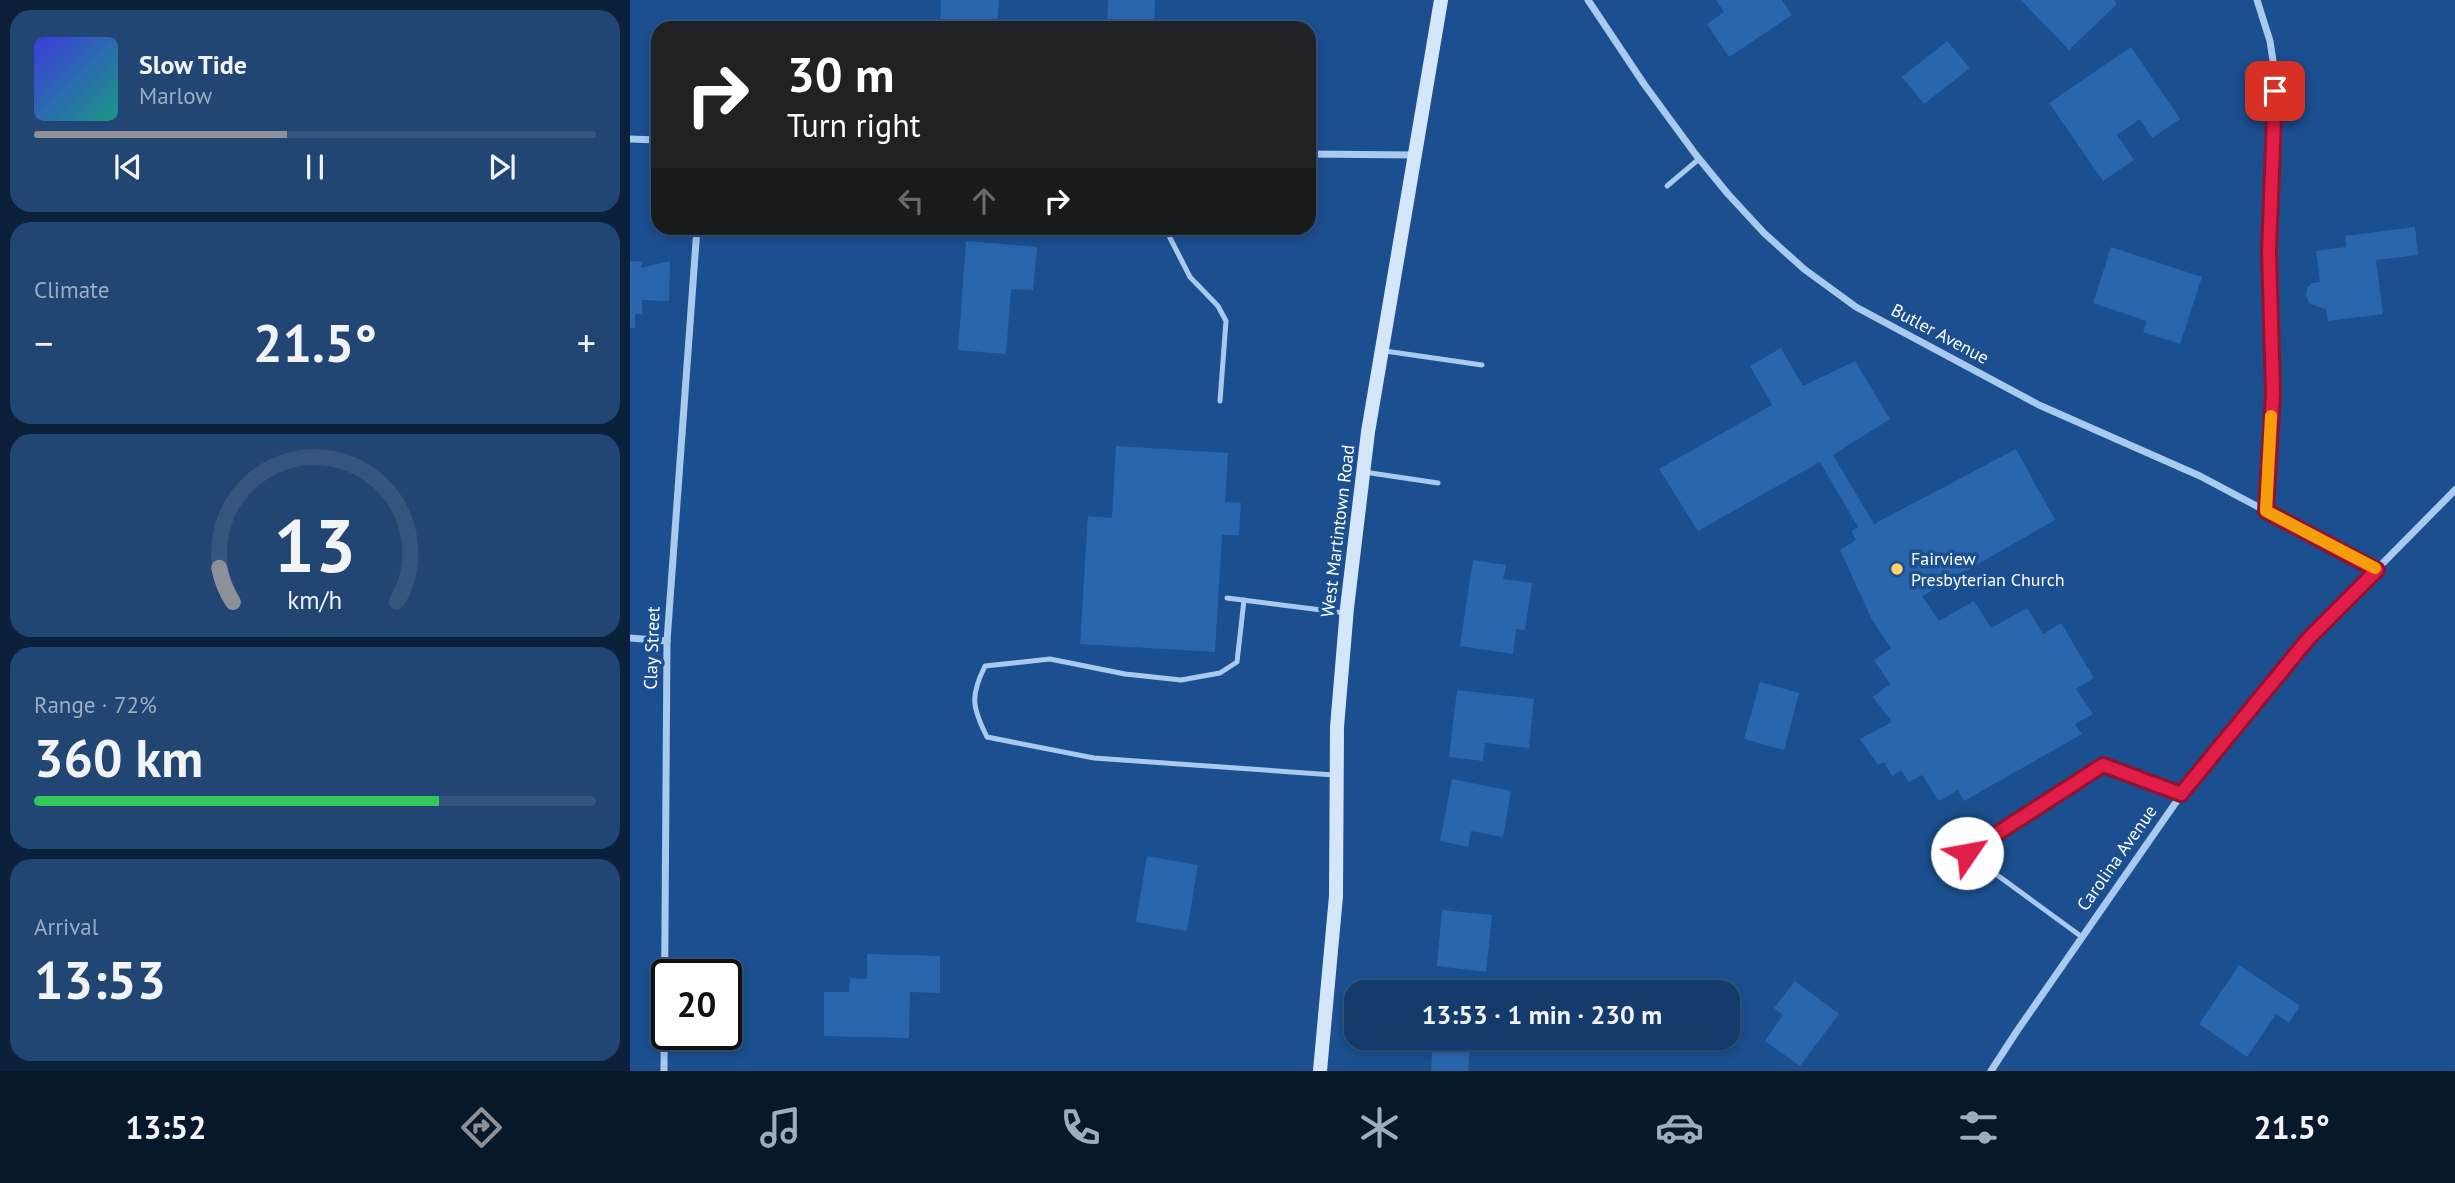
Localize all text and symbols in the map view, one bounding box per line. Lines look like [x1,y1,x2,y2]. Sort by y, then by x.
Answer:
text: 30 m [787,42,894,106]
text: Slow Tide [139,48,247,81]
icon: right [672,49,763,140]
pin [2245,61,2305,121]
icon: arrive [2256,72,2294,110]
text: Marlow [139,81,212,110]
text: Turn right [787,104,921,146]
icon: previous [109,148,147,186]
icon: pause [296,148,334,186]
icon: next [483,148,521,186]
icon: left [892,182,930,220]
icon: ahead [965,182,1003,220]
icon: right [1038,182,1076,220]
text: Climate [34,275,109,304]
street label: Butler Avenue [1887,298,1993,369]
text: 21.5° [253,309,377,376]
text: − [34,318,53,367]
text: + [577,318,596,367]
street label: West Martintown Road [1316,443,1360,619]
text: 13 [274,498,356,592]
place label: Fairview Presbyterian Church [1911,547,2065,591]
marker: Fairview Presbyterian Church [1889,561,1905,577]
text: km/h [288,583,342,615]
street label: Clay Street [639,606,664,690]
text: Range · 72% [34,690,157,719]
text: 360 km [34,724,203,791]
street label: Carolina Avenue [2072,800,2162,915]
position arrow [1930,816,2004,890]
text: Arrival [34,912,98,941]
text: 13:53 [34,946,166,1013]
speed limit sign: 20 [651,959,742,1050]
text: 13:53 · 1 min · 230 m [1422,998,1662,1031]
icon: directions [457,1103,506,1152]
icon: music [756,1103,805,1152]
icon: phone [1056,1103,1105,1152]
icon: climate [1355,1103,1404,1152]
icon: car [1655,1103,1704,1152]
icon: filters [1954,1103,2003,1152]
text: 13:52 [125,1106,206,1148]
text: 21.5° [2253,1106,2330,1148]

